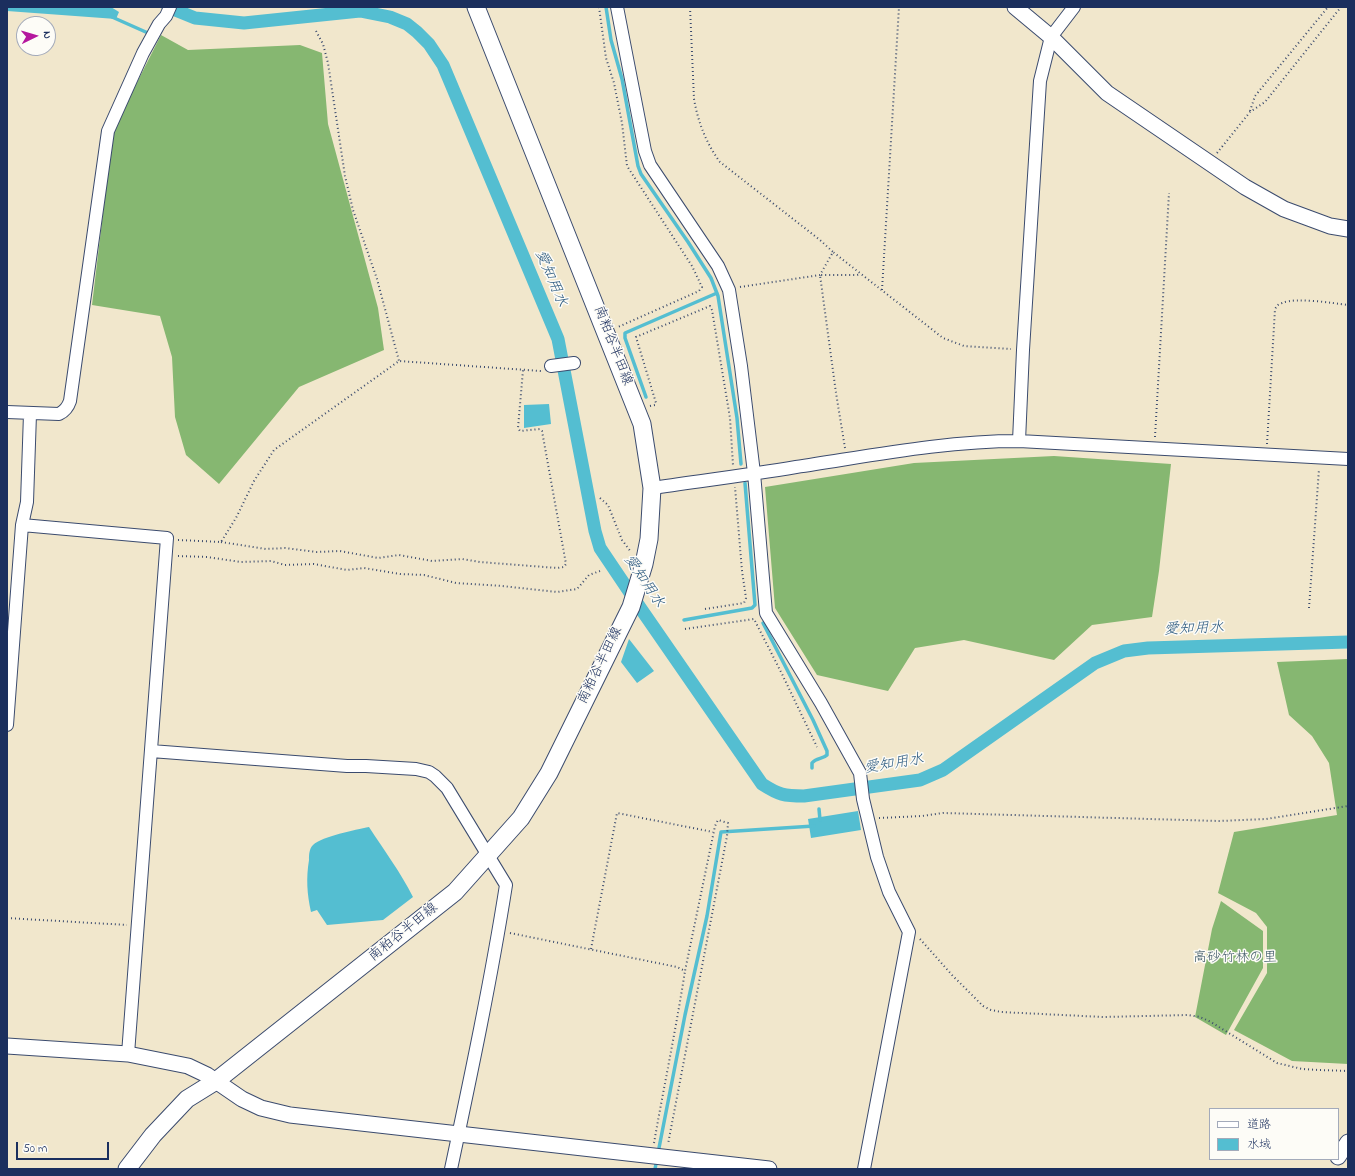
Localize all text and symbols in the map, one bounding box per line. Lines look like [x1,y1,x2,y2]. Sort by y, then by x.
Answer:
north arrow [16,16,56,56]
text: N [39,31,55,39]
water label: 愛知用水 [530,248,570,310]
street label: 南粕谷半田線 [589,304,635,388]
water label: 愛知用水 [619,552,667,612]
water label: 愛知用水 [1164,620,1224,640]
street label: 南粕谷半田線 [575,625,627,707]
water label: 愛知用水 [863,751,925,779]
street label: 南粕谷半田線 [366,900,442,966]
park label: 高砂竹林の里 [1193,951,1277,967]
legend [1209,1108,1339,1160]
text: 道路 [1247,1116,1271,1134]
scale bar [18,1134,111,1160]
text: 水域 [1247,1136,1271,1154]
text: 50 m [23,1140,47,1158]

